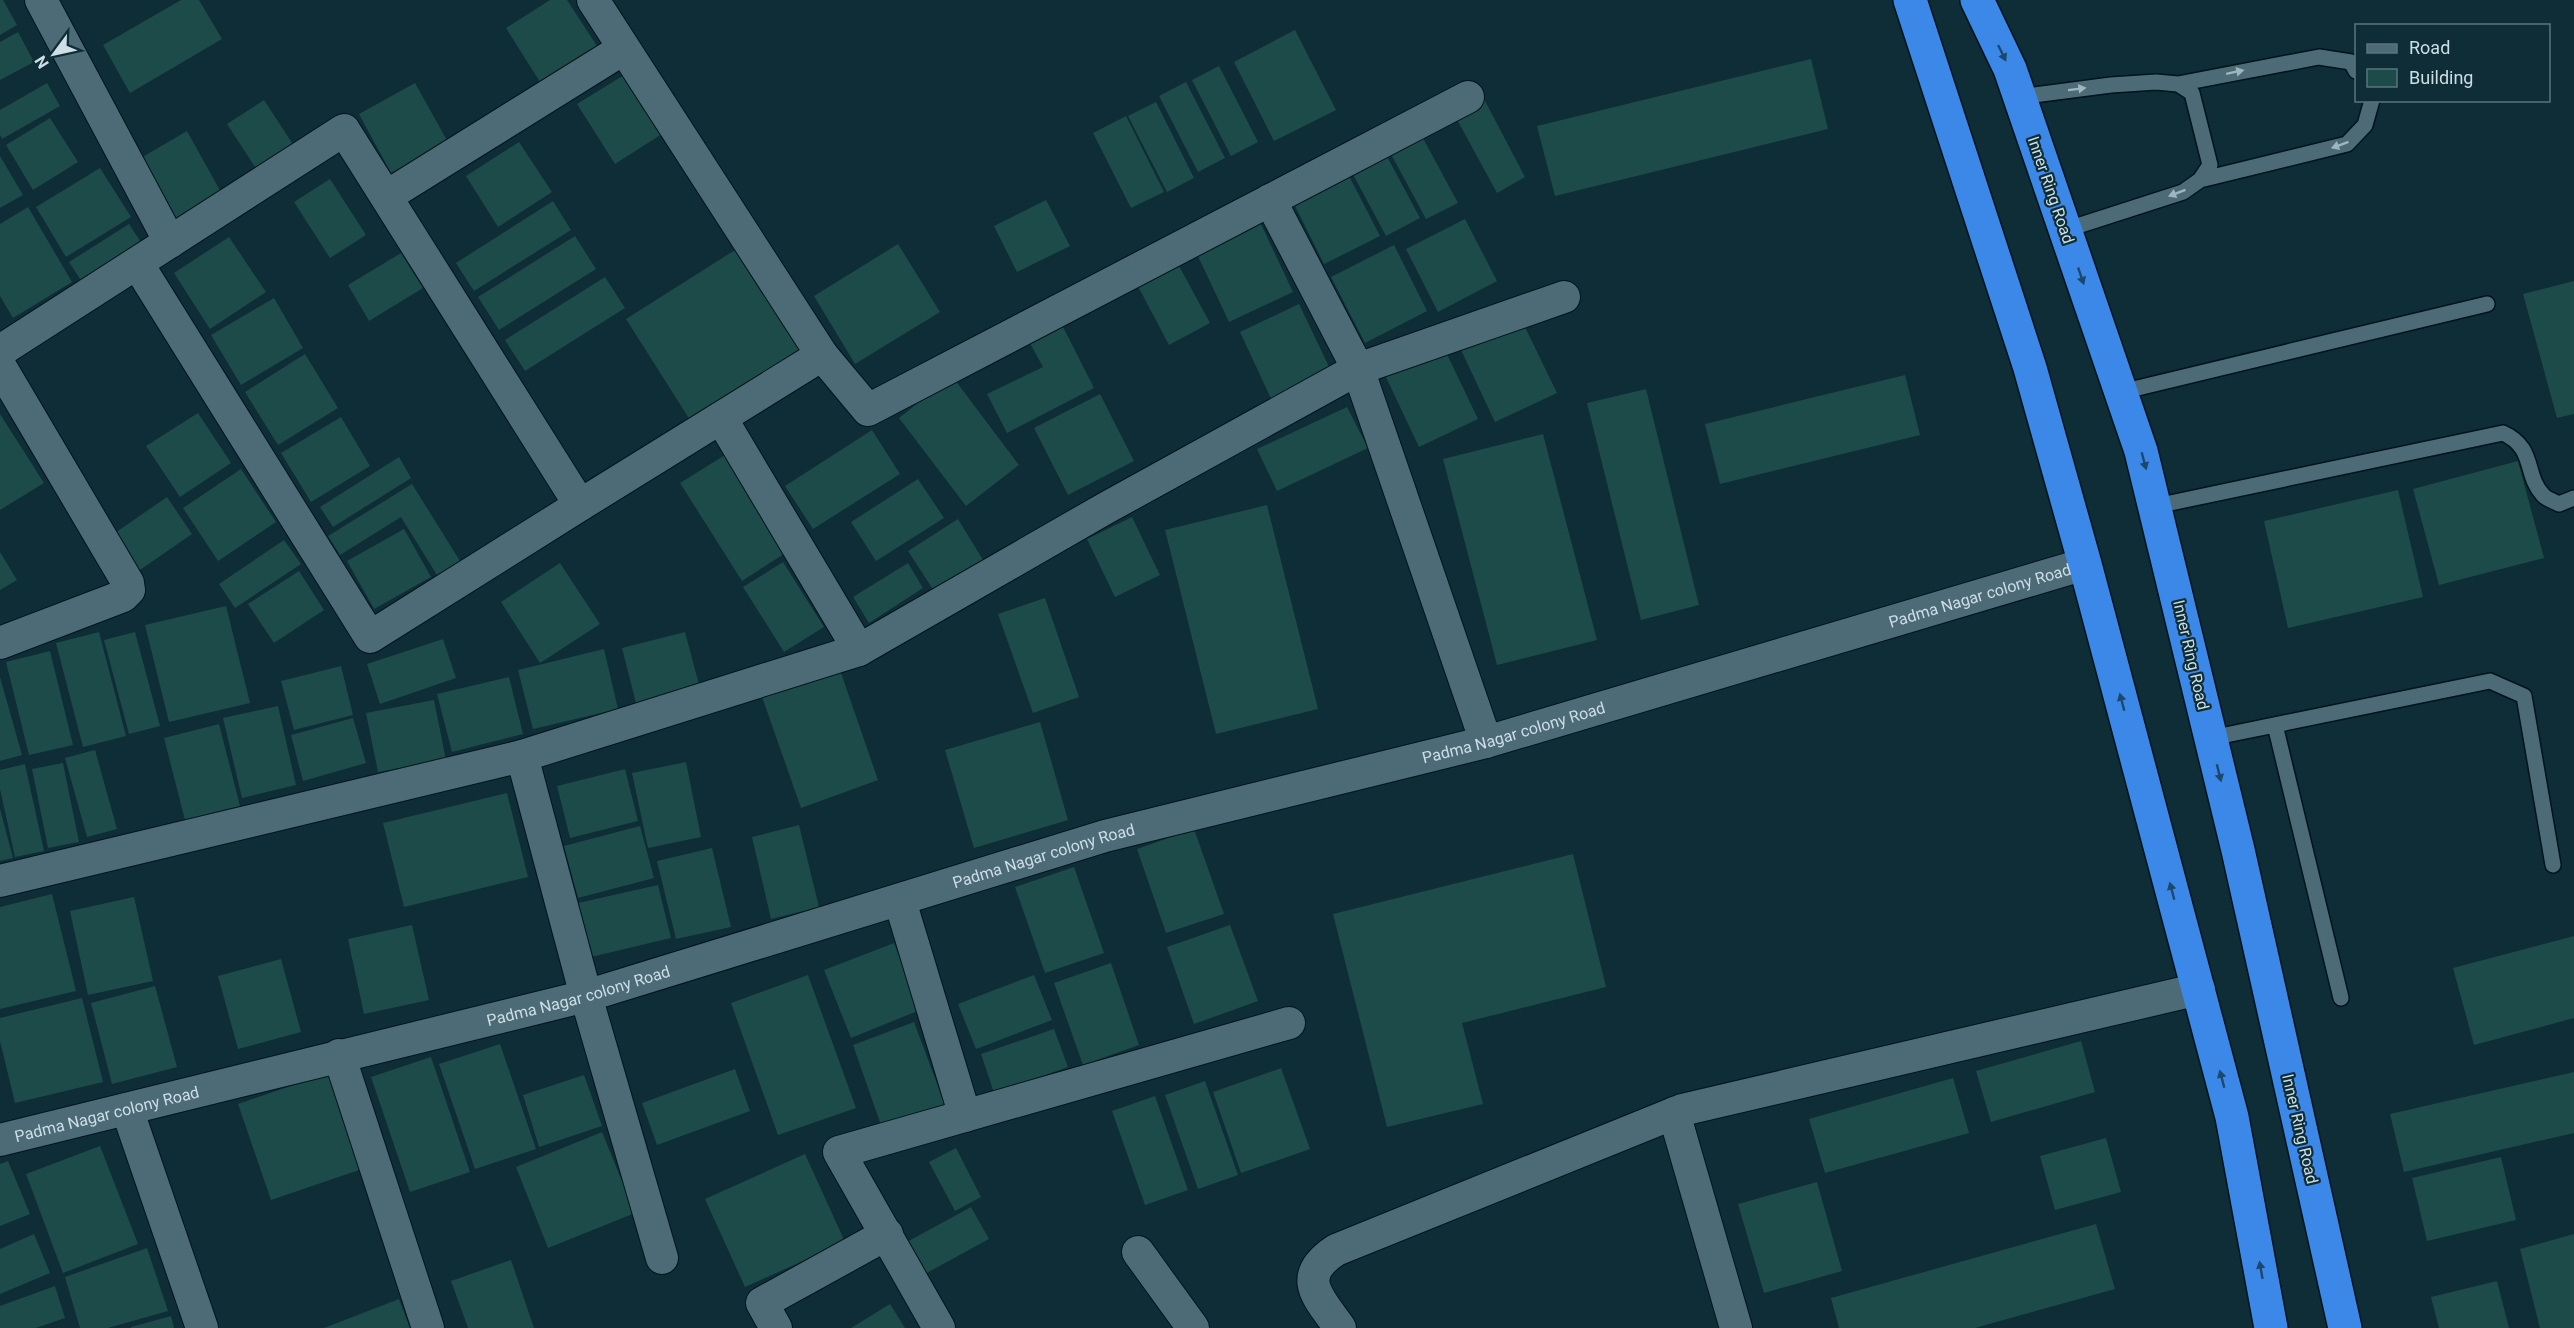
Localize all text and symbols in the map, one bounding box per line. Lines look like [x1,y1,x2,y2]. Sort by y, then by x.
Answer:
north arrow [24,24,84,84]
legend [2355,24,2550,102]
text: Road [2409,37,2450,58]
one-way arrow [1997,44,2006,61]
text: N [31,52,53,72]
one-way arrow [2226,67,2245,76]
text: Building [2409,67,2473,88]
one-way arrow [2068,85,2087,94]
street label: Inner Ring Road [2024,134,2078,246]
one-way arrow [2331,140,2349,150]
one-way arrow [2168,189,2186,199]
one-way arrow [2076,267,2086,285]
one-way arrow [2139,452,2149,470]
street label: Padma Nagar colony Road [1886,559,2073,631]
street label: Inner Ring Road [2169,598,2213,712]
one-way arrow [2117,693,2126,711]
street label: Padma Nagar colony Road [1420,698,1607,767]
one-way arrow [2215,763,2225,782]
street label: Padma Nagar colony Road [950,820,1137,892]
one-way arrow [2167,882,2177,900]
street label: Padma Nagar colony Road [485,961,672,1030]
one-way arrow [2217,1070,2227,1088]
street label: Inner Ring Road [2278,1072,2322,1186]
street label: Padma Nagar colony Road [13,1082,201,1146]
one-way arrow [2256,1261,2265,1280]

